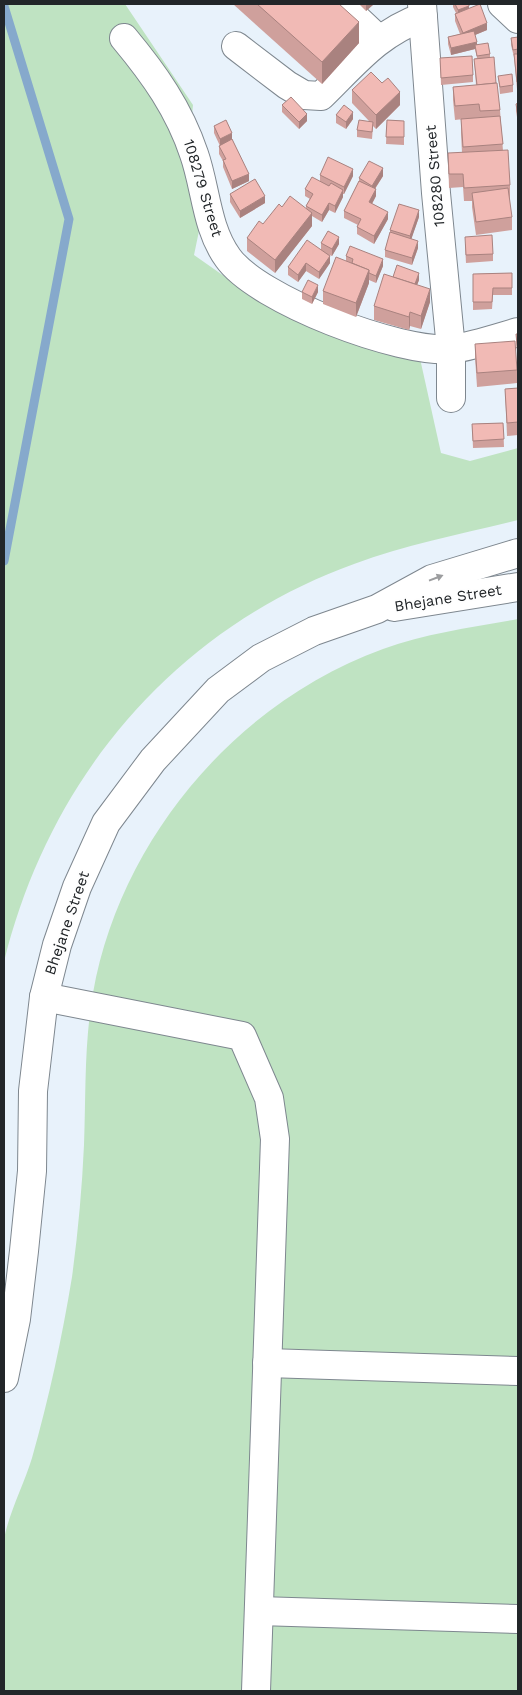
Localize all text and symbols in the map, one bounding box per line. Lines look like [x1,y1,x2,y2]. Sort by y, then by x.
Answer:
street label: 108280 Street [422,124,448,228]
street label: 108279 Street [180,137,227,240]
one-way arrow [429,574,444,582]
street label: Bhejane Street [393,581,504,615]
street label: Bhejane Street [41,868,93,977]

